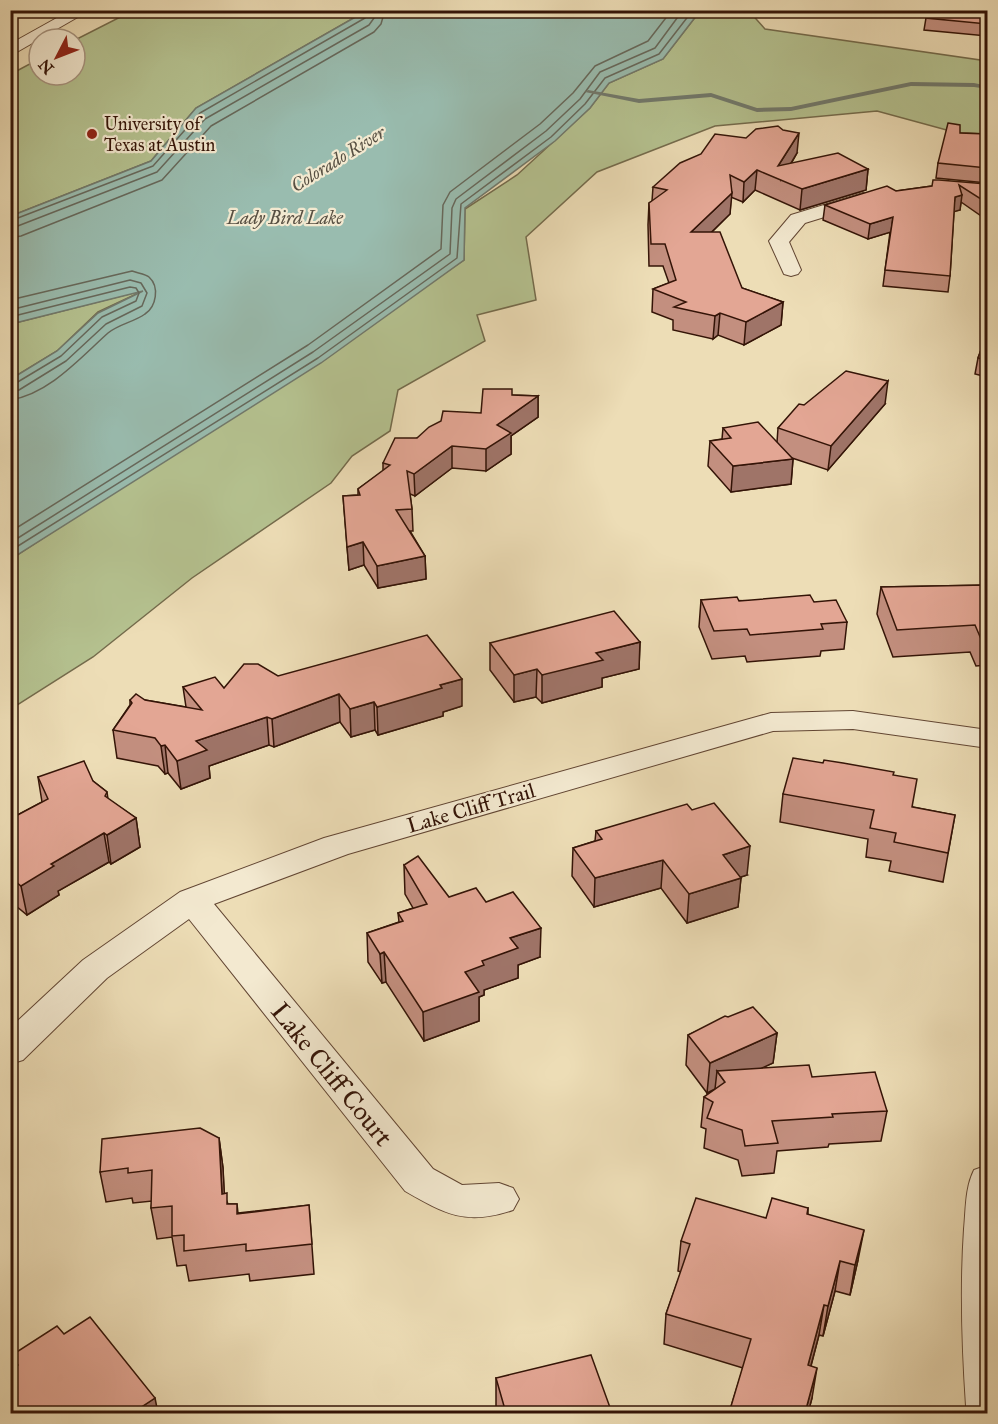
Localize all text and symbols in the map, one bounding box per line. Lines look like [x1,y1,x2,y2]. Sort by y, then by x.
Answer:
north arrow [27,27,87,87]
text: N [34,55,58,78]
place label: University of Texas at Austin [104,113,216,156]
water label: Colorado River [287,121,390,197]
marker: University of Texas at Austin [85,127,99,141]
water label: Lady Bird Lake [226,207,344,229]
street label: Lake Cliff Trail [404,777,538,839]
street label: Lake Cliff Court [264,996,400,1152]

